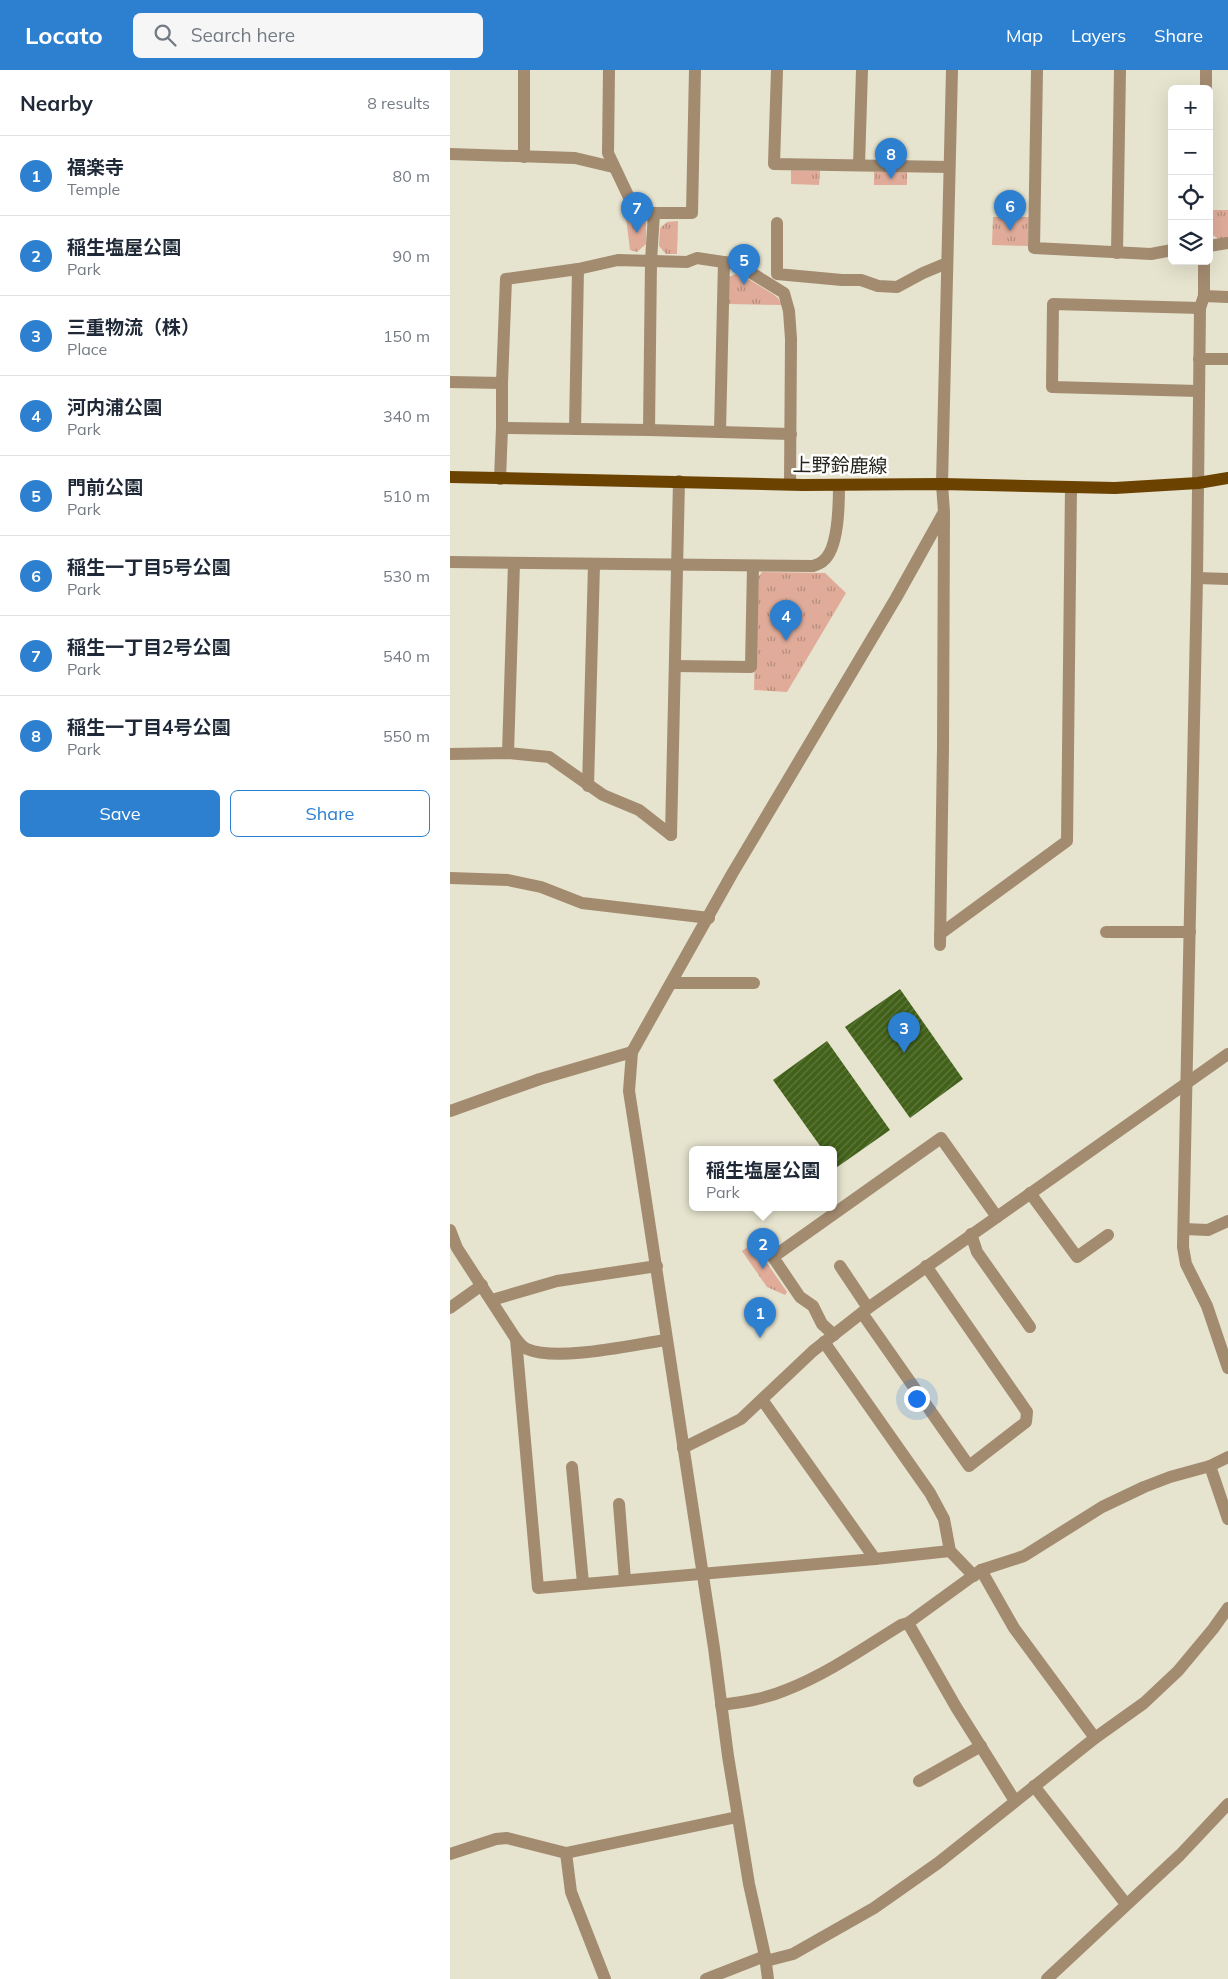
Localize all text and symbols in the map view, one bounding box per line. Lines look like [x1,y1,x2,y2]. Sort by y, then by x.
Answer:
search box [133,13,483,58]
text: Locato [25,20,103,50]
icon: search [151,21,179,49]
text: Search here [191,23,295,47]
text: Map [1006,24,1043,47]
text: Layers [1071,24,1126,47]
text: Share [1154,24,1203,47]
map controls [1168,85,1213,265]
button: + [1168,85,1213,130]
text: Nearby [20,90,93,116]
text: 8 results [367,93,430,113]
button: − [1168,130,1213,175]
pin: 8 [875,138,907,179]
text: 福楽寺 [67,155,124,179]
text: 1 [31,166,41,186]
text: 80 m [393,166,430,186]
button: locate [1168,175,1213,220]
text: Temple [67,179,120,199]
pin: 6 [994,190,1026,231]
pin: 7 [621,192,653,233]
button: layers [1168,220,1213,265]
text: 稲生塩屋公園 [67,235,181,259]
pin: 5 [728,244,760,285]
text: 2 [31,246,41,266]
text: 90 m [393,246,430,266]
text: Park [67,259,101,279]
text: 三重物流（株） [67,315,200,339]
text: 3 [31,326,41,346]
text: 150 m [383,326,430,346]
text: Place [67,339,107,359]
text: 河内浦公園 [67,395,162,419]
text: 4 [31,406,41,426]
text: 340 m [383,406,430,426]
text: Park [67,419,101,439]
street label: 上野鈴鹿線 [792,452,888,478]
text: 門前公園 [67,475,143,499]
text: 5 [31,486,41,506]
text: 510 m [383,486,430,506]
text: Park [67,499,101,519]
text: 稲生一丁目5号公園 [67,555,230,579]
text: 6 [31,566,41,586]
text: 530 m [383,566,430,586]
text: Park [67,579,101,599]
pin: 4 [770,600,802,641]
text: 稲生一丁目2号公園 [67,635,230,659]
text: 7 [31,646,41,666]
text: 540 m [383,646,430,666]
text: Park [67,659,101,679]
text: 稲生一丁目4号公園 [67,715,230,739]
text: 8 [31,726,41,746]
text: 550 m [383,726,430,746]
text: Park [67,739,101,759]
button: Save [20,790,220,837]
button: Share [230,790,430,837]
pin: 3 [888,1012,920,1053]
popup [689,1146,837,1211]
text: 稲生塩屋公園 [706,1158,820,1182]
text: Park [706,1182,740,1202]
pin: 2 [747,1228,779,1269]
pin: 1 [744,1297,776,1338]
your location [904,1386,930,1412]

